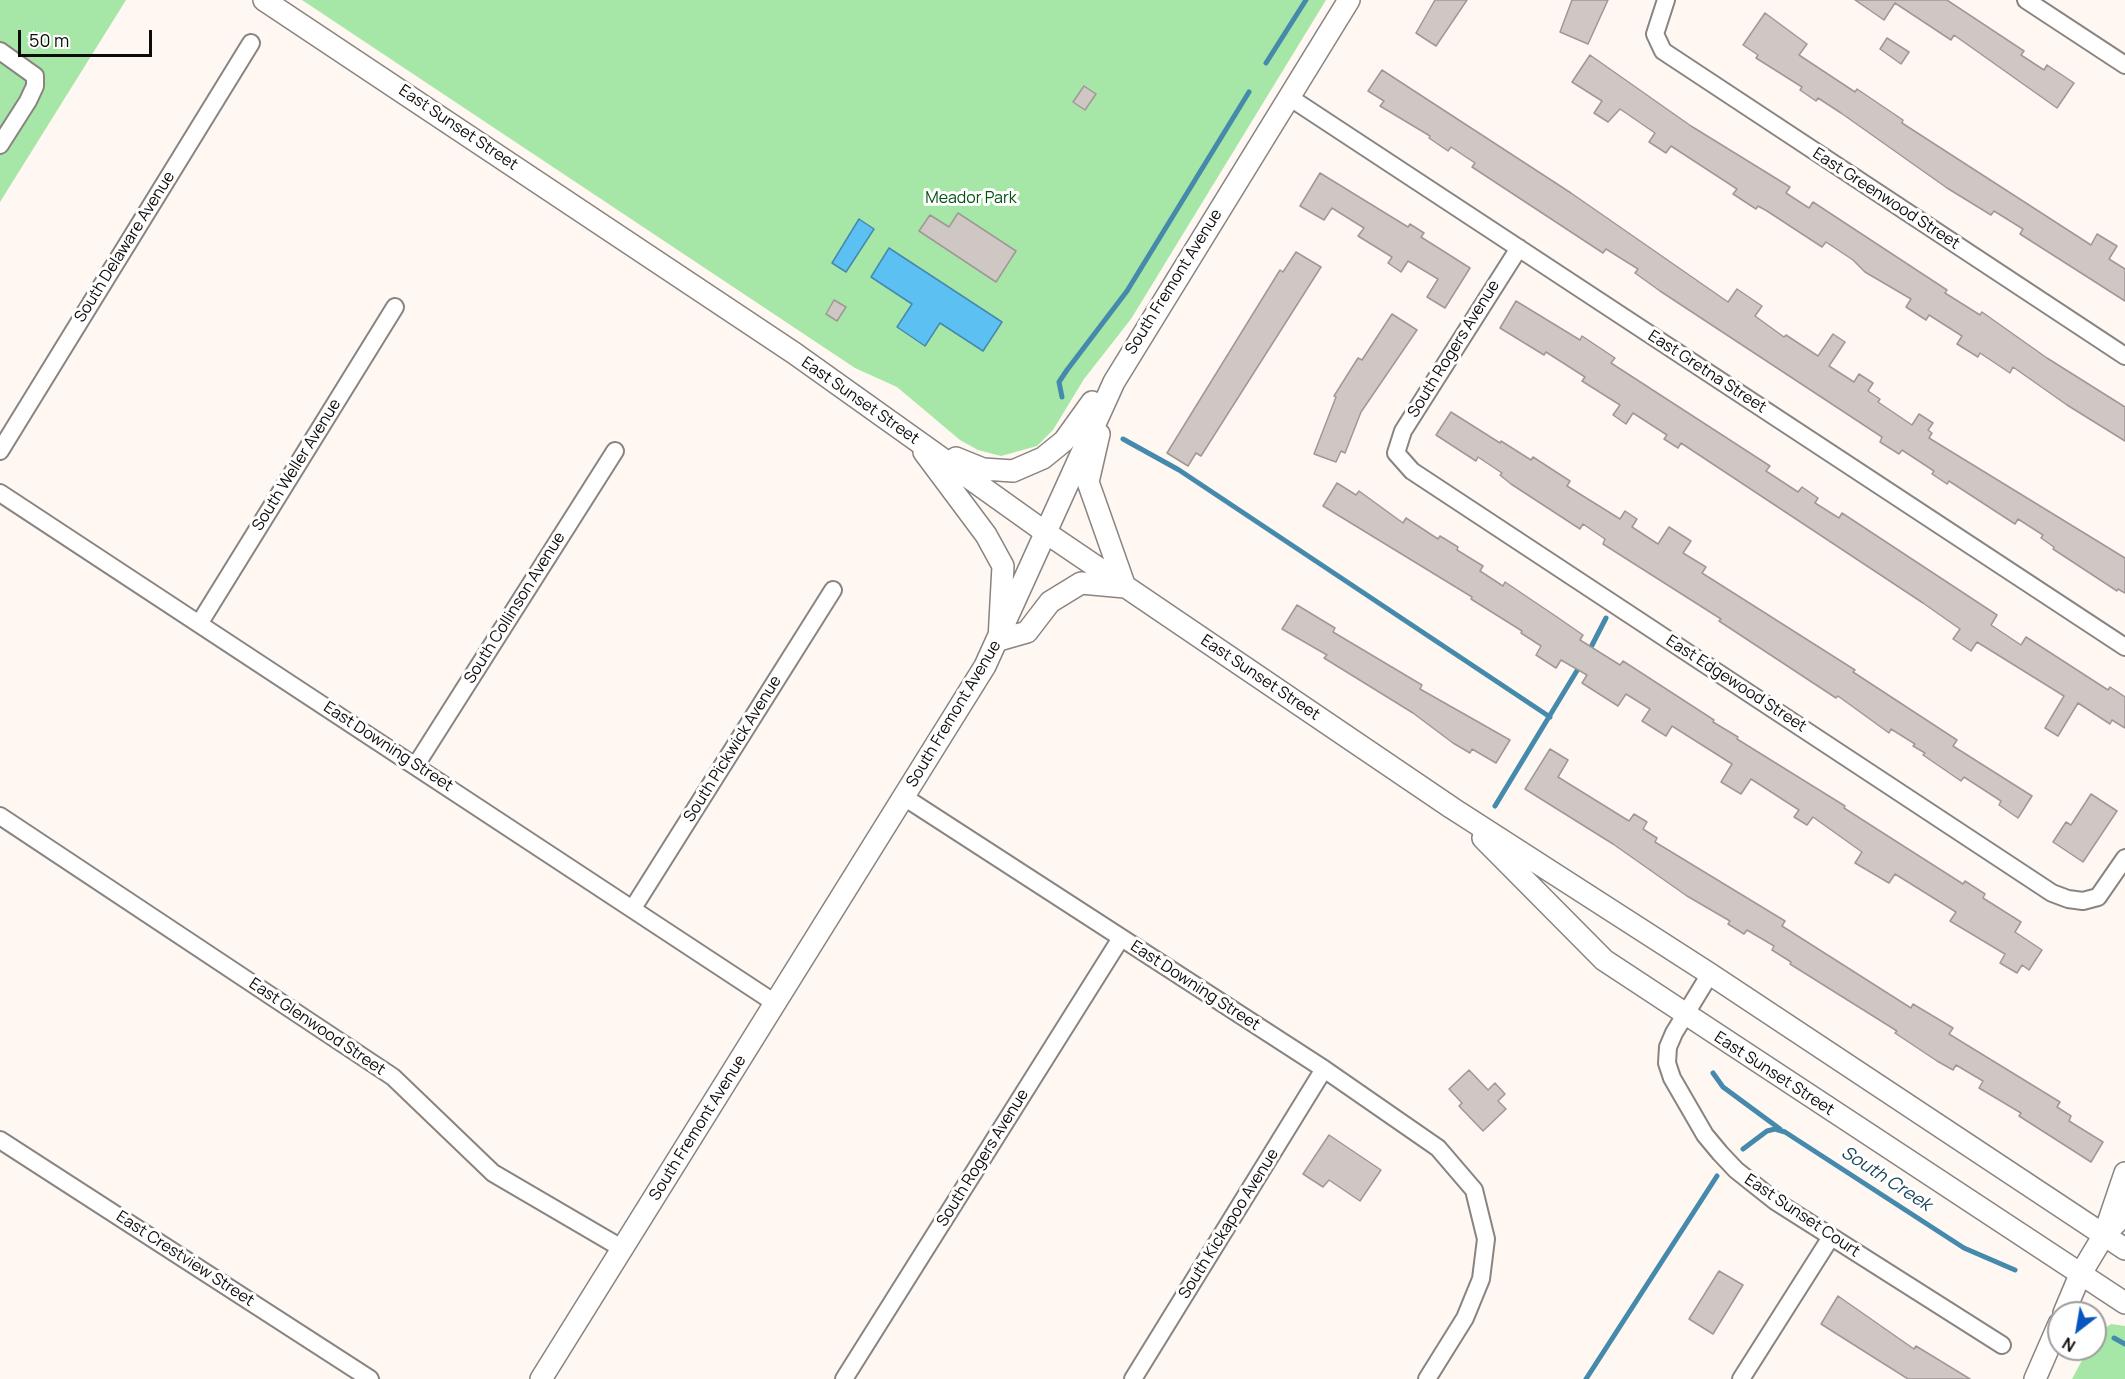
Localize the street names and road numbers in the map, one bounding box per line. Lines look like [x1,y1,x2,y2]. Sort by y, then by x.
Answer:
street label: East Sunset Street [395,81,521,175]
street label: East Greenwood Street [1809,144,1963,254]
street label: South Delaware Avenue [71,168,179,326]
street label: South Fremont Avenue [1121,206,1227,358]
street label: South Rogers Avenue [1404,277,1504,421]
street label: East Gretna Street [1644,327,1770,417]
street label: East Sunset Street [797,353,923,449]
street label: South Weller Avenue [249,396,345,534]
street label: South Collinson Avenue [461,529,569,687]
street label: East Sunset Street [1197,631,1323,725]
street label: East Edgewood Street [1662,631,1810,737]
street label: South Fremont Avenue [903,637,1005,791]
street label: South Pickwick Avenue [680,672,786,826]
street label: East Downing Street [320,698,456,796]
street label: East Downing Street [1127,937,1263,1035]
street label: East Glenwood Street [245,974,389,1080]
street label: East Sunset Street [1710,1028,1838,1120]
street label: South Fremont Avenue [645,1052,751,1204]
street label: South Rogers Avenue [933,1086,1033,1230]
street label: South Kickapoo Avenue [1175,1145,1283,1303]
street label: East Sunset Court [1741,1170,1863,1262]
street label: East Crestview Street [112,1207,258,1311]

